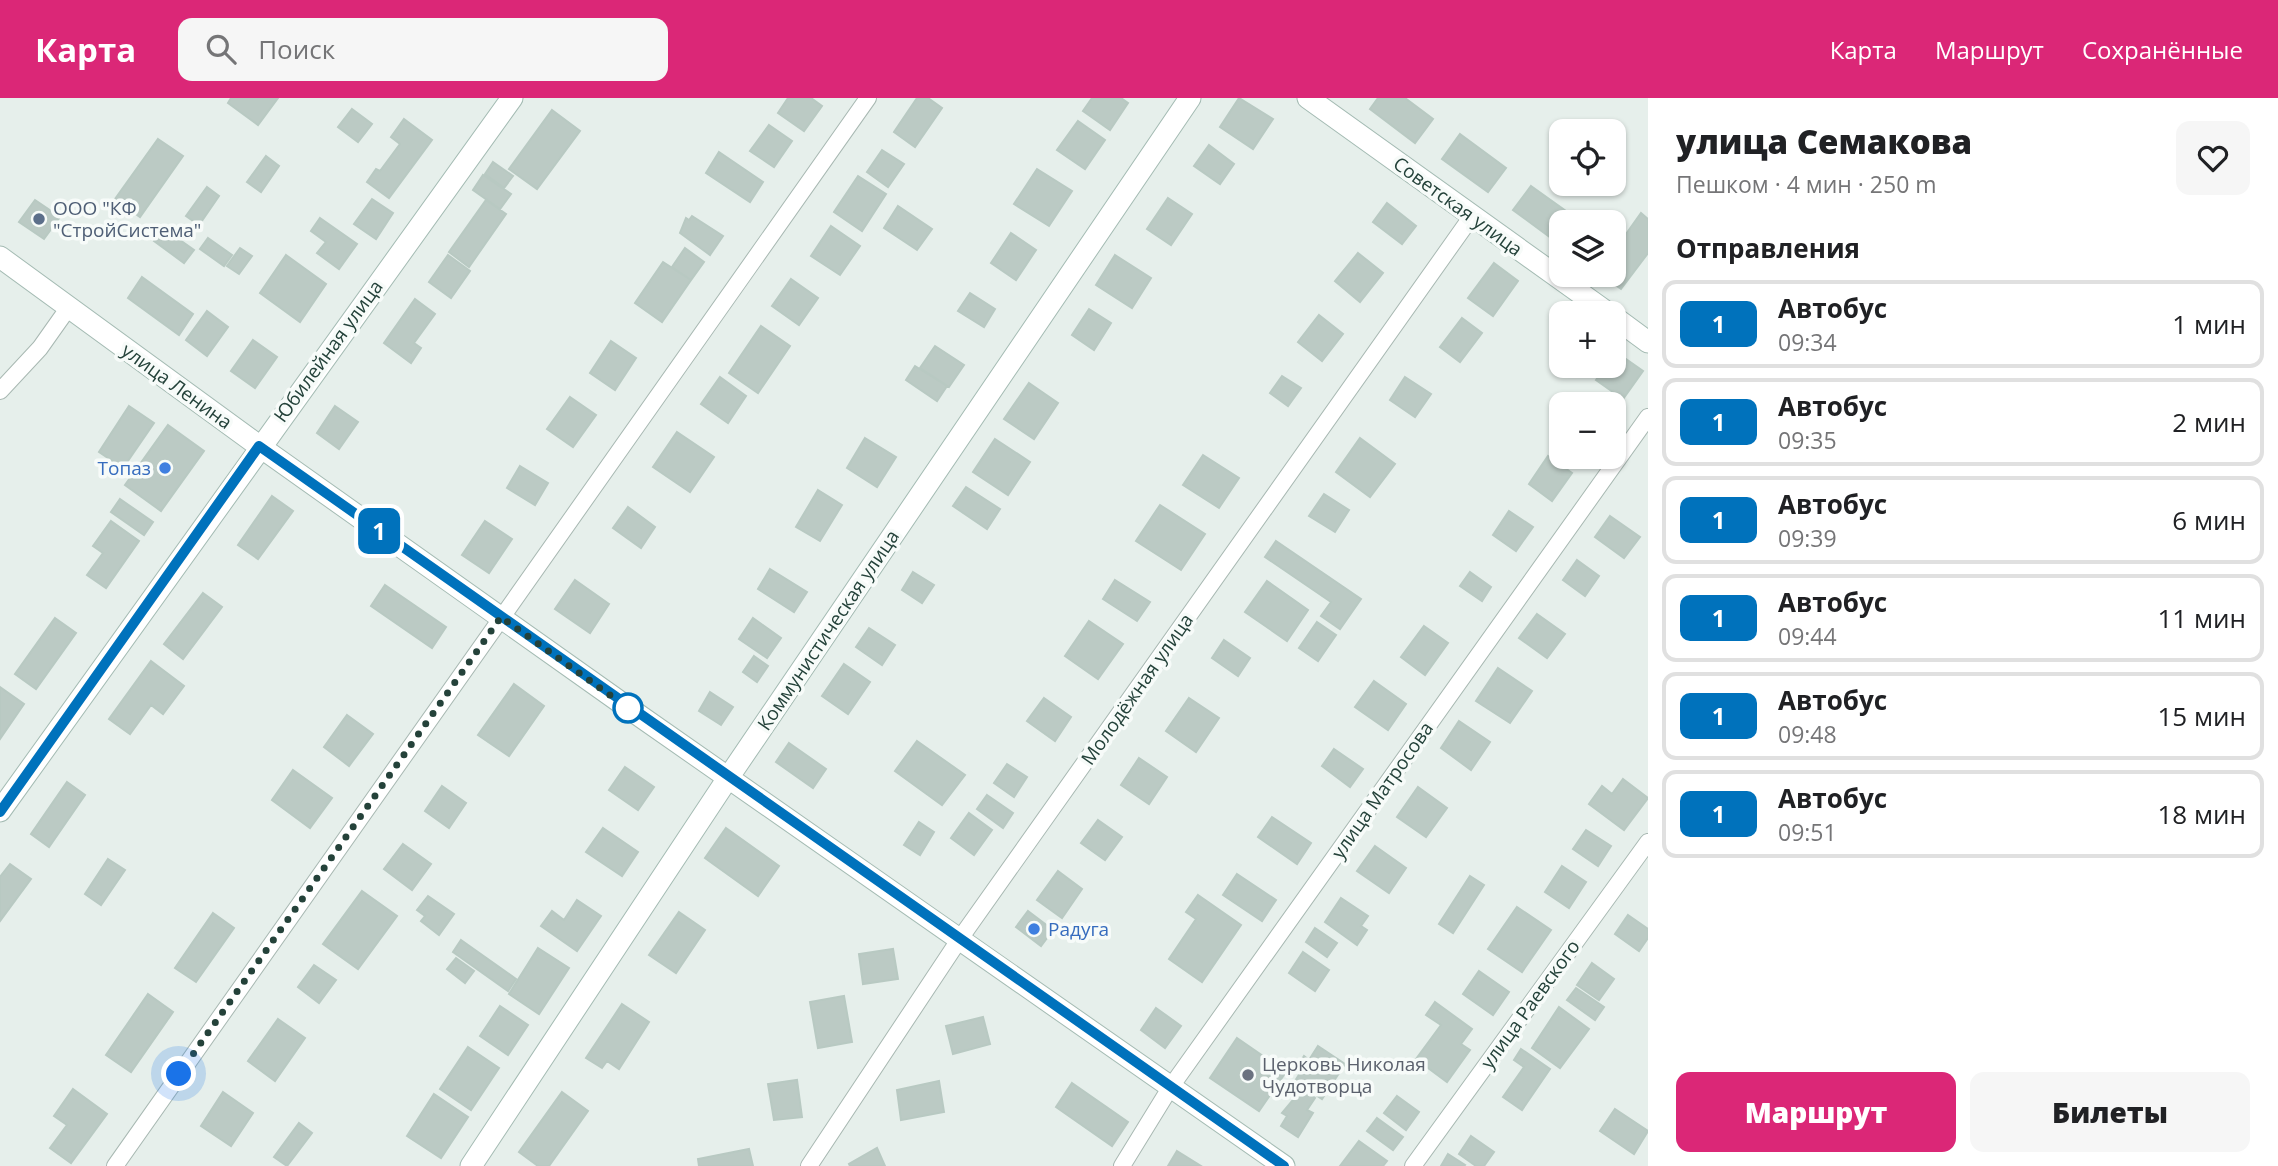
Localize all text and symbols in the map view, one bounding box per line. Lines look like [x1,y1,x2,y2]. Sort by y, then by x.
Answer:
search box [178,18,668,81]
text: Карта [35,27,136,72]
icon: search [202,30,240,68]
text: Поиск [258,31,335,67]
text: Карта [1830,33,1897,66]
text: Маршрут [1935,33,2044,66]
text: Сохранённые [2082,33,2243,66]
map controls [1549,119,1626,469]
button: locate [1549,119,1626,196]
text: улица Семакова [1676,119,1972,164]
button: heart [2176,121,2250,195]
street label: Советская улица [1388,150,1528,262]
text: Пешком · 4 мин · 250 m [1676,168,1937,200]
place label: ООО "КФ "СтройСистема" [53,195,201,243]
button: layers [1549,210,1626,287]
marker: ООО "КФ "СтройСистема" [31,211,47,227]
text: Отправления [1676,230,1860,266]
street label: Юбилейная улица [268,275,388,427]
text: Автобус [1778,290,1887,326]
button: + [1549,301,1626,378]
text: 1 мин [2172,306,2246,342]
text: 1 [1712,307,1725,340]
text: 09:34 [1778,326,1837,358]
street label: улица Ленина [117,337,237,435]
text: Автобус [1778,388,1887,424]
button: − [1549,392,1626,469]
text: 2 мин [2172,404,2246,440]
text: 1 [1712,405,1725,438]
text: 09:35 [1778,424,1837,456]
place label: Топаз [98,455,151,481]
marker: Топаз [157,460,173,476]
text: Автобус [1778,486,1887,522]
text: 6 мин [2172,502,2246,538]
text: 1 [1712,503,1725,536]
line badge: 1 [356,508,402,554]
text: 1 [372,514,386,547]
text: 09:39 [1778,522,1837,554]
street label: Коммунистическая улица [751,525,905,735]
text: Автобус [1778,584,1887,620]
text: 11 мин [2157,600,2246,636]
text: 1 [1712,601,1725,634]
street label: Молодёжная улица [1075,608,1199,770]
text: 09:44 [1778,620,1837,652]
text: Автобус [1778,682,1887,718]
unlabelled marker [613,693,643,723]
text: 15 мин [2157,698,2246,734]
text: 1 [1712,699,1725,732]
street label: улица Матросова [1325,716,1439,864]
text: 09:48 [1778,718,1837,750]
text: Автобус [1778,780,1887,816]
text: 18 мин [2157,796,2246,832]
text: 1 [1712,797,1725,830]
text: 09:51 [1778,816,1837,848]
place label: Радуга [1048,916,1109,942]
marker: Радуга [1026,921,1042,937]
street label: улица Раевского [1474,934,1586,1074]
place label: Церковь Николая Чудотворца [1262,1051,1426,1099]
your location [161,1056,196,1091]
marker: Церковь Николая Чудотворца [1240,1067,1256,1083]
button: Маршрут [1676,1072,1956,1152]
button: Билеты [1970,1072,2250,1152]

